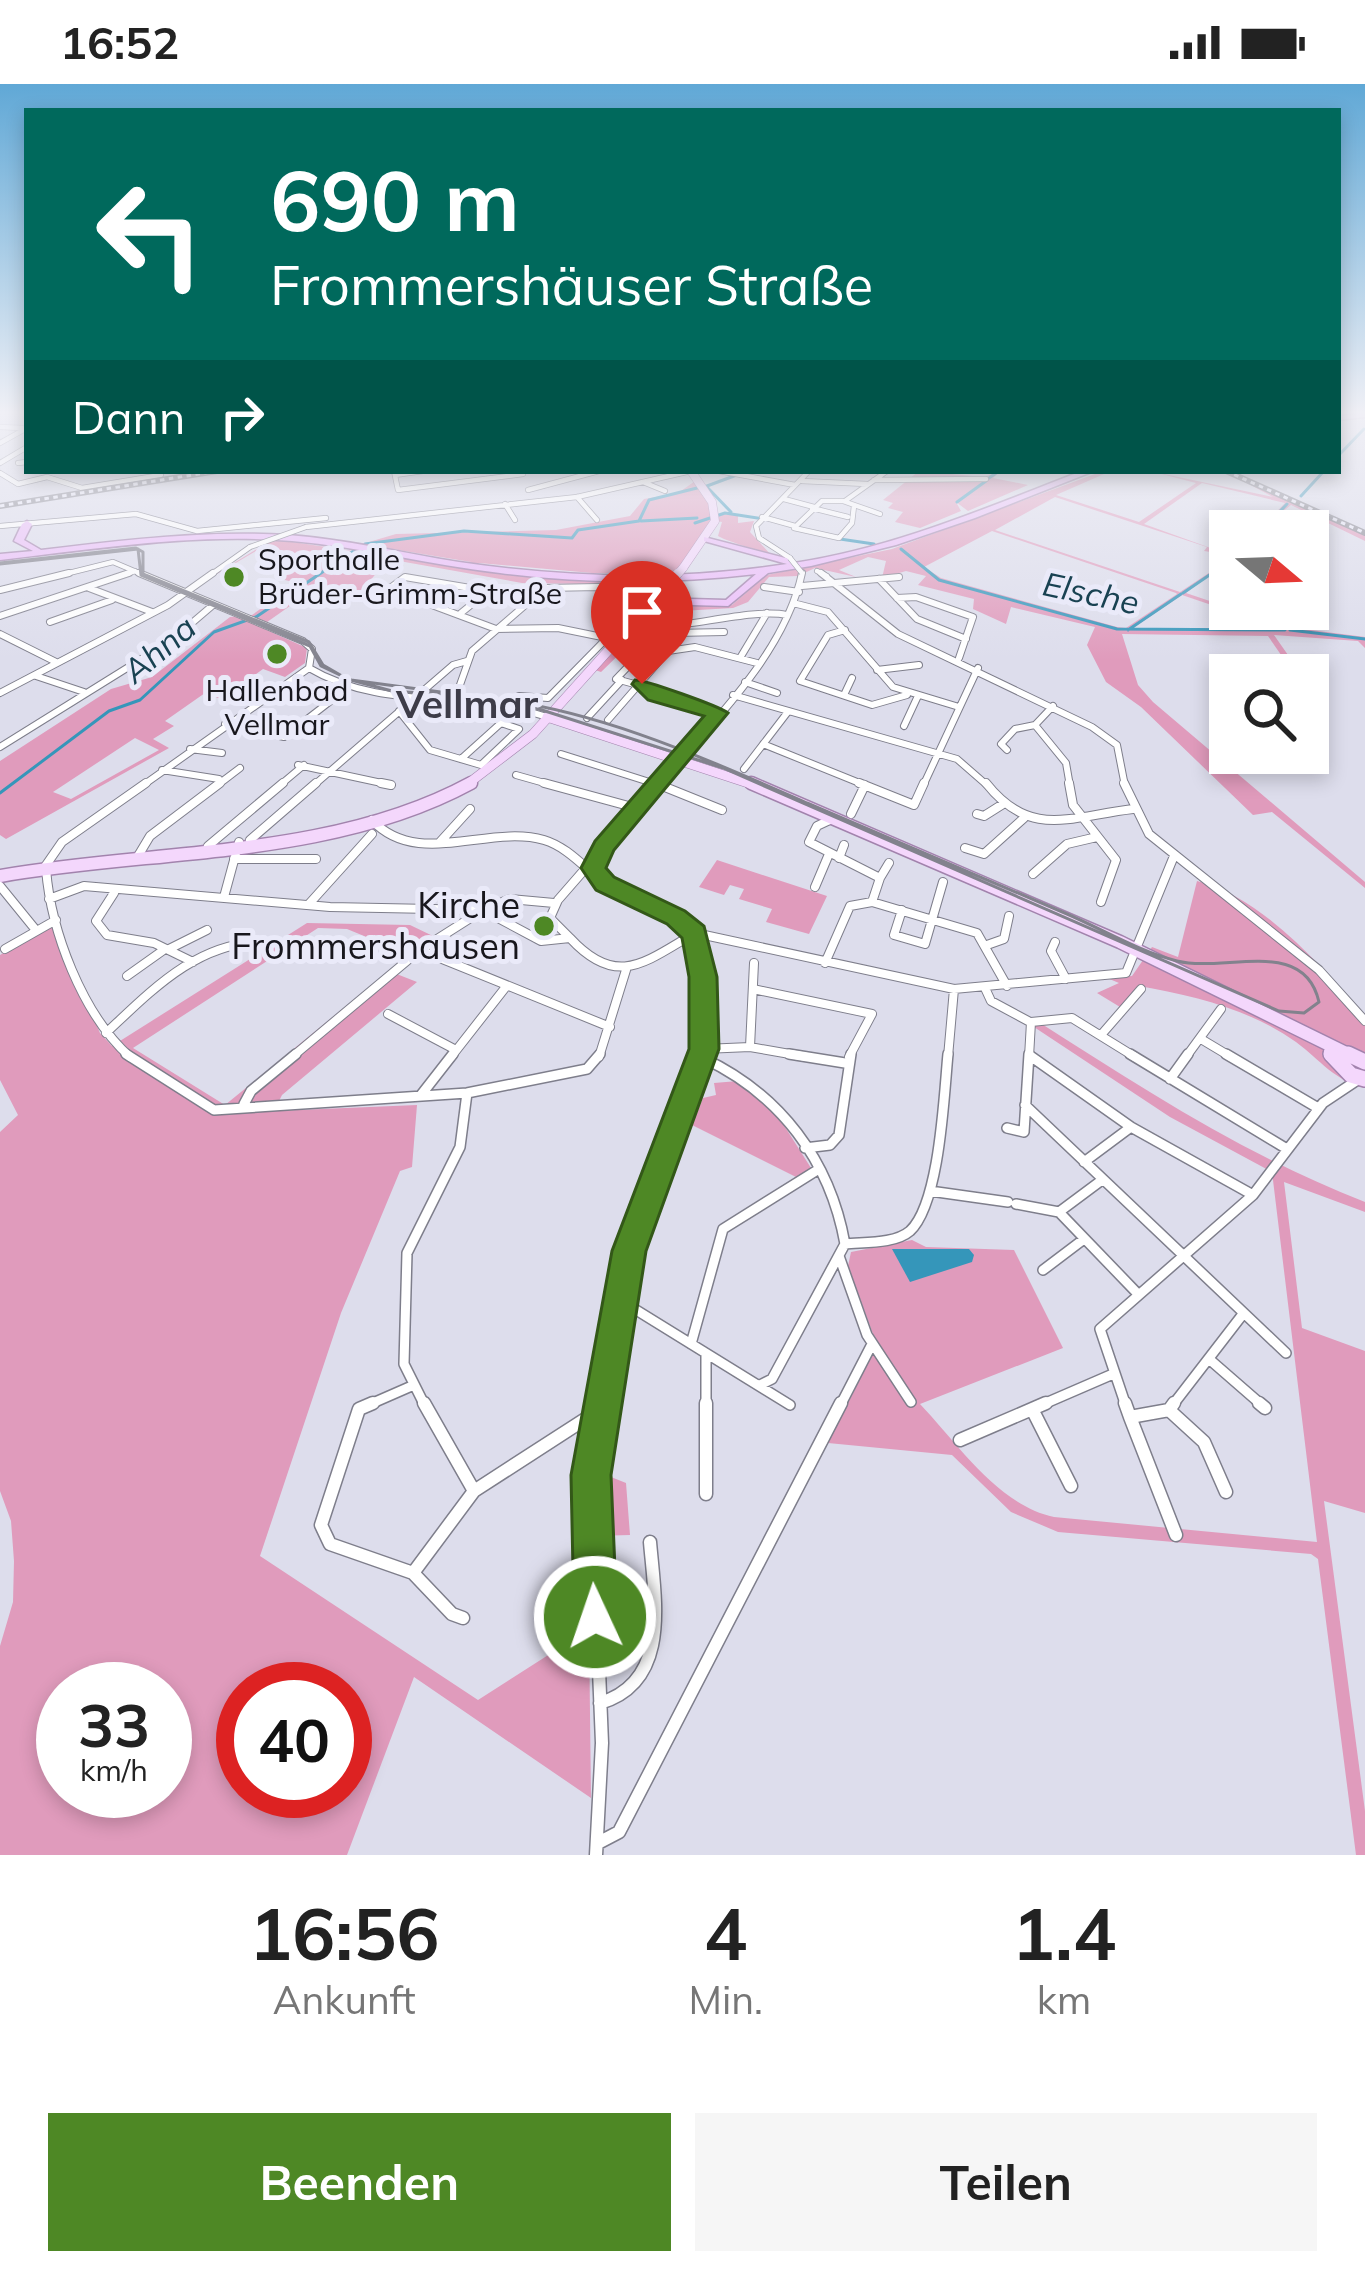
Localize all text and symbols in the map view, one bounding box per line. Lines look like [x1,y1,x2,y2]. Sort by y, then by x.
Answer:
text: 16:52 [60,14,179,70]
text: 690 m [270,147,520,252]
icon: left [72,156,228,312]
text: Frommershäuser Straße [270,251,873,319]
icon: right [209,384,275,450]
text: Dann [72,389,185,445]
north arrow [1209,510,1329,630]
map controls [1209,510,1329,774]
place label: Sporthalle Brüder-Grimm-Straße [258,540,562,612]
pin [591,561,693,684]
water label: Elsche [1039,562,1143,623]
marker: Sporthalle Brüder-Grimm-Straße [221,564,247,590]
icon: arrive [609,579,675,645]
water label: Ahna [113,606,204,692]
marker: Hallenbad Vellmar [264,641,290,667]
button: search [1209,654,1329,774]
place label: Hallenbad Vellmar [205,671,349,743]
district label: Vellmar [395,679,539,728]
place label: Kirche Frommershausen [231,882,520,968]
marker: Kirche Frommershausen [531,913,557,939]
position arrow [532,1554,658,1680]
speed limit sign: 40 [216,1662,372,1818]
text: 33 [78,1687,150,1762]
text: km/h [80,1751,148,1789]
text: 16:56 [249,1888,440,1978]
text: 4 [704,1888,747,1978]
text: 1.4 [1012,1888,1116,1978]
text: Ankunft [273,1975,416,2024]
text: Min. [688,1975,763,2024]
text: km [1037,1975,1091,2024]
button: Beenden [48,2113,671,2251]
button: Teilen [695,2113,1317,2251]

